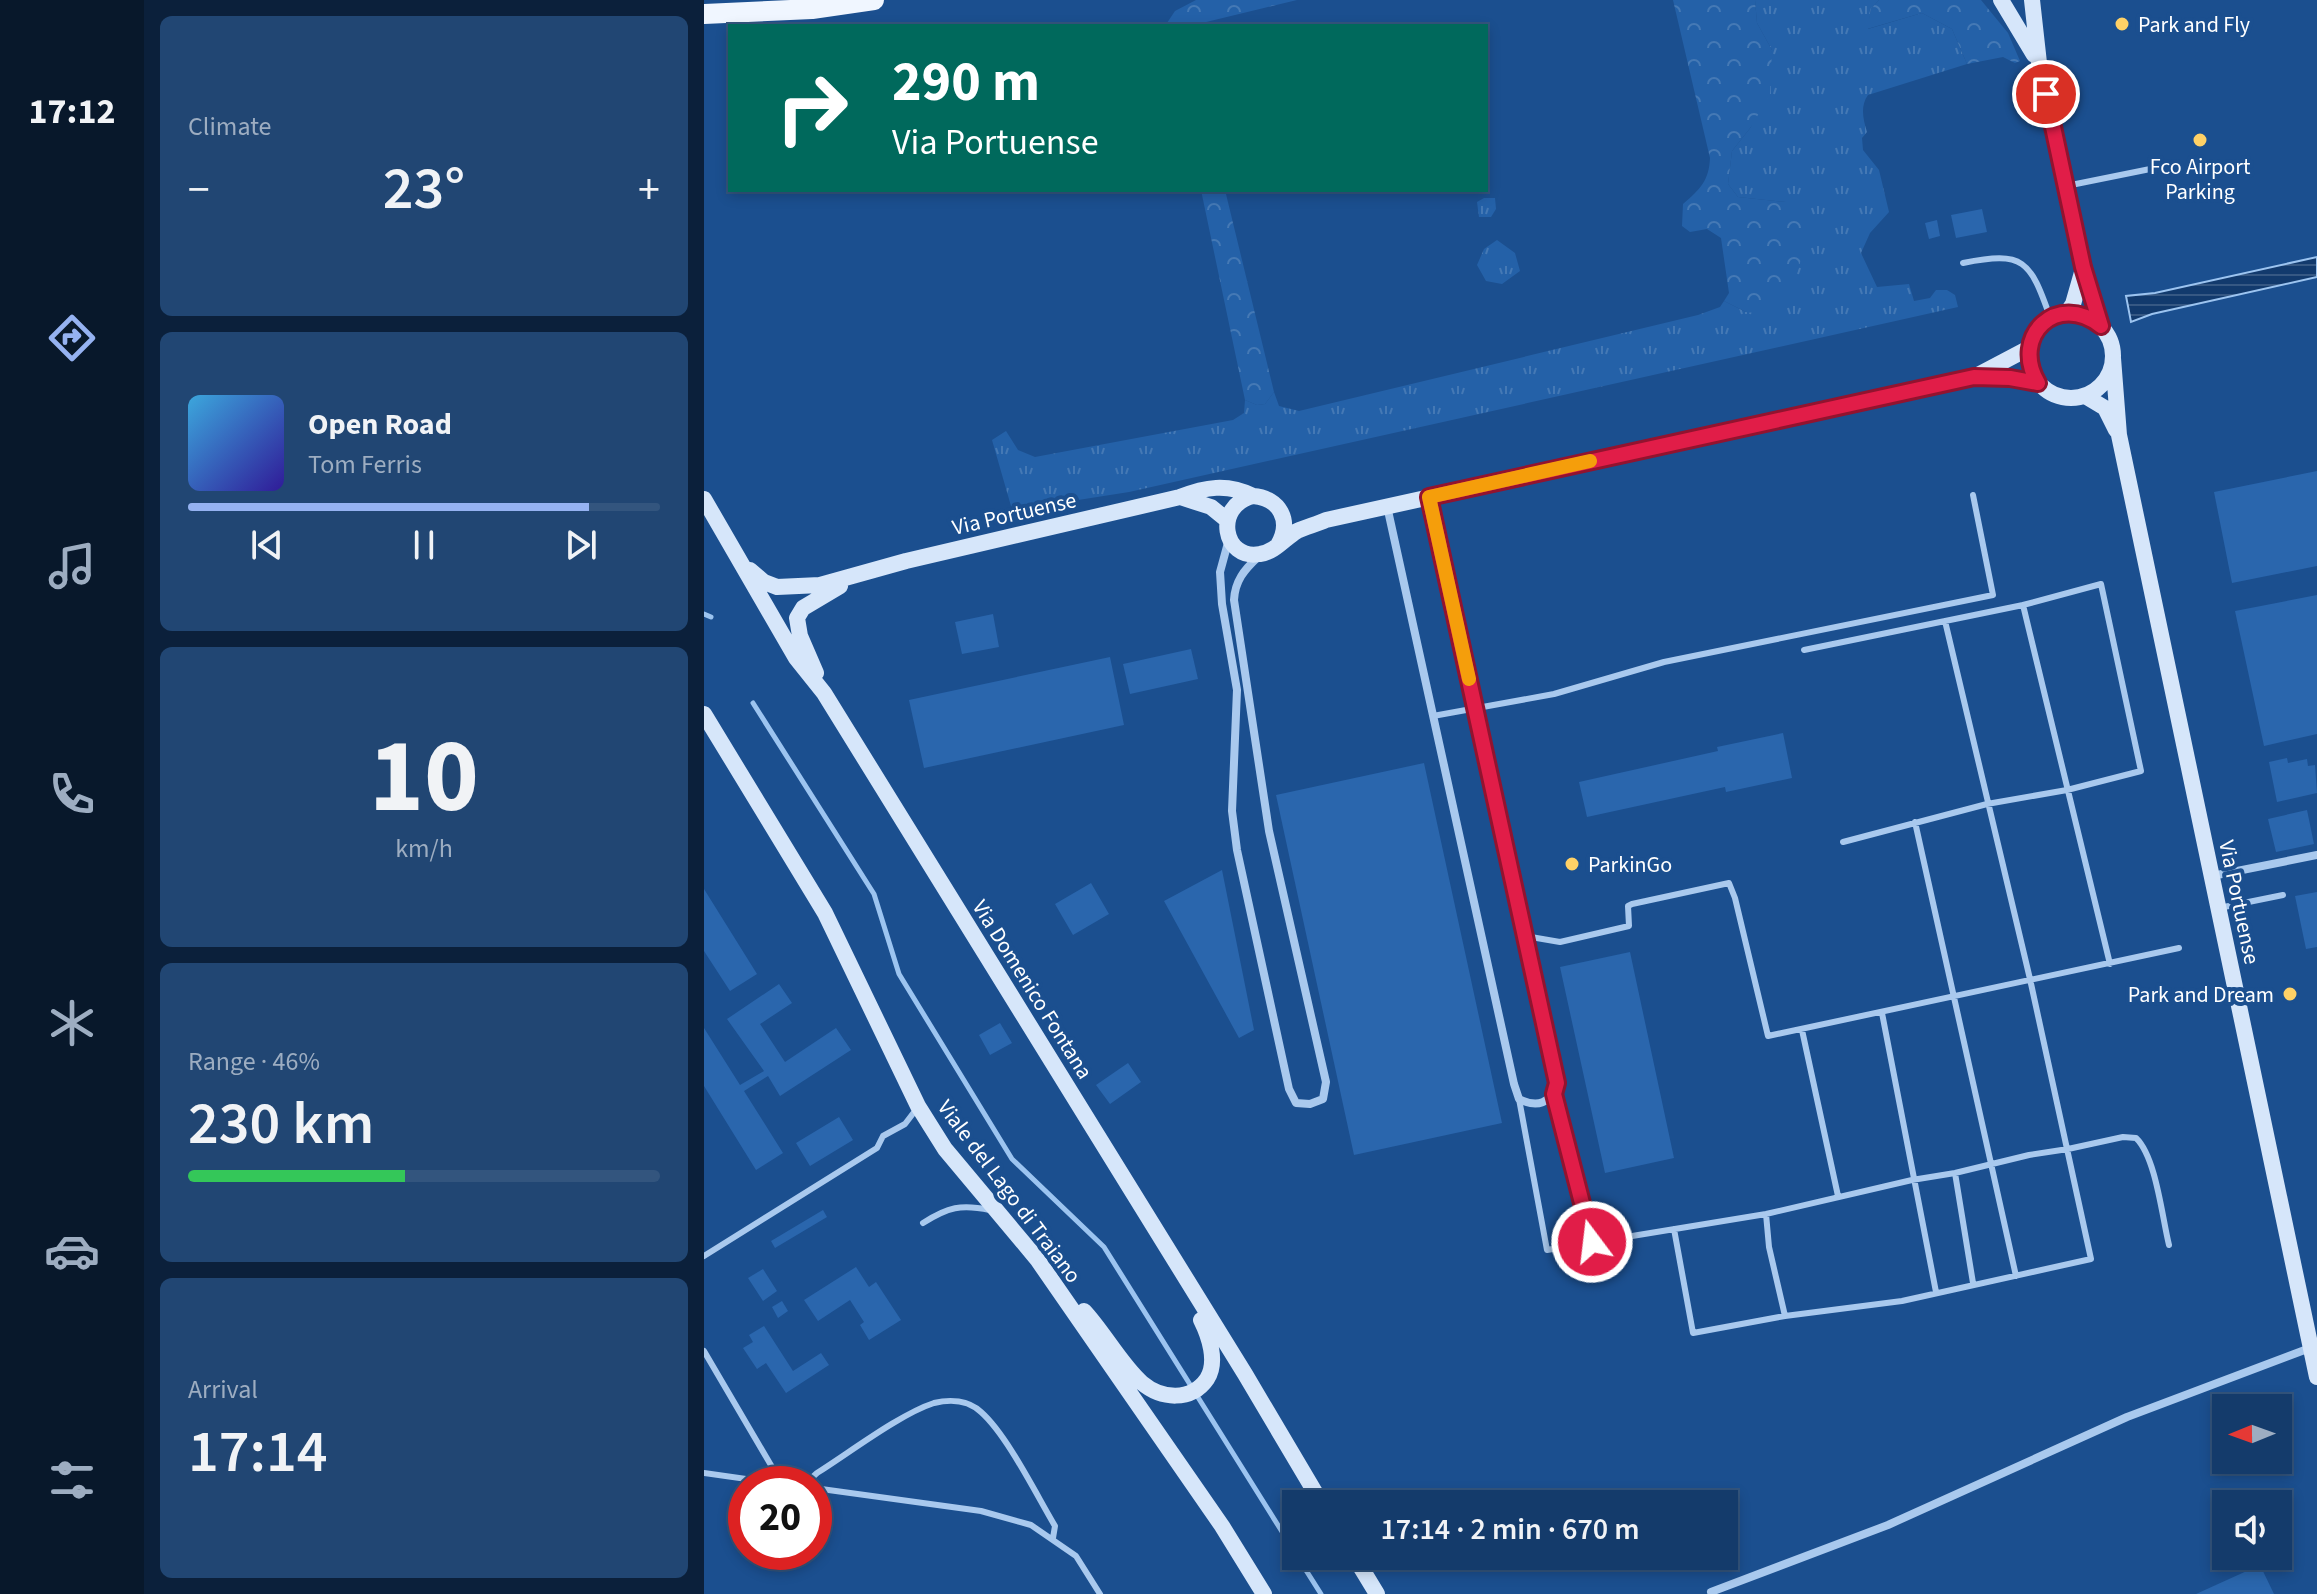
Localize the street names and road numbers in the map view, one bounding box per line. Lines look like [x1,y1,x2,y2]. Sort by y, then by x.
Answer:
street label: Via Portuense [949,484,1079,544]
street label: Via Portuense [2210,837,2268,967]
street label: Via Domenico Fontana [964,894,1100,1085]
street label: Viale del Lago di Traiano [930,1093,1089,1290]

